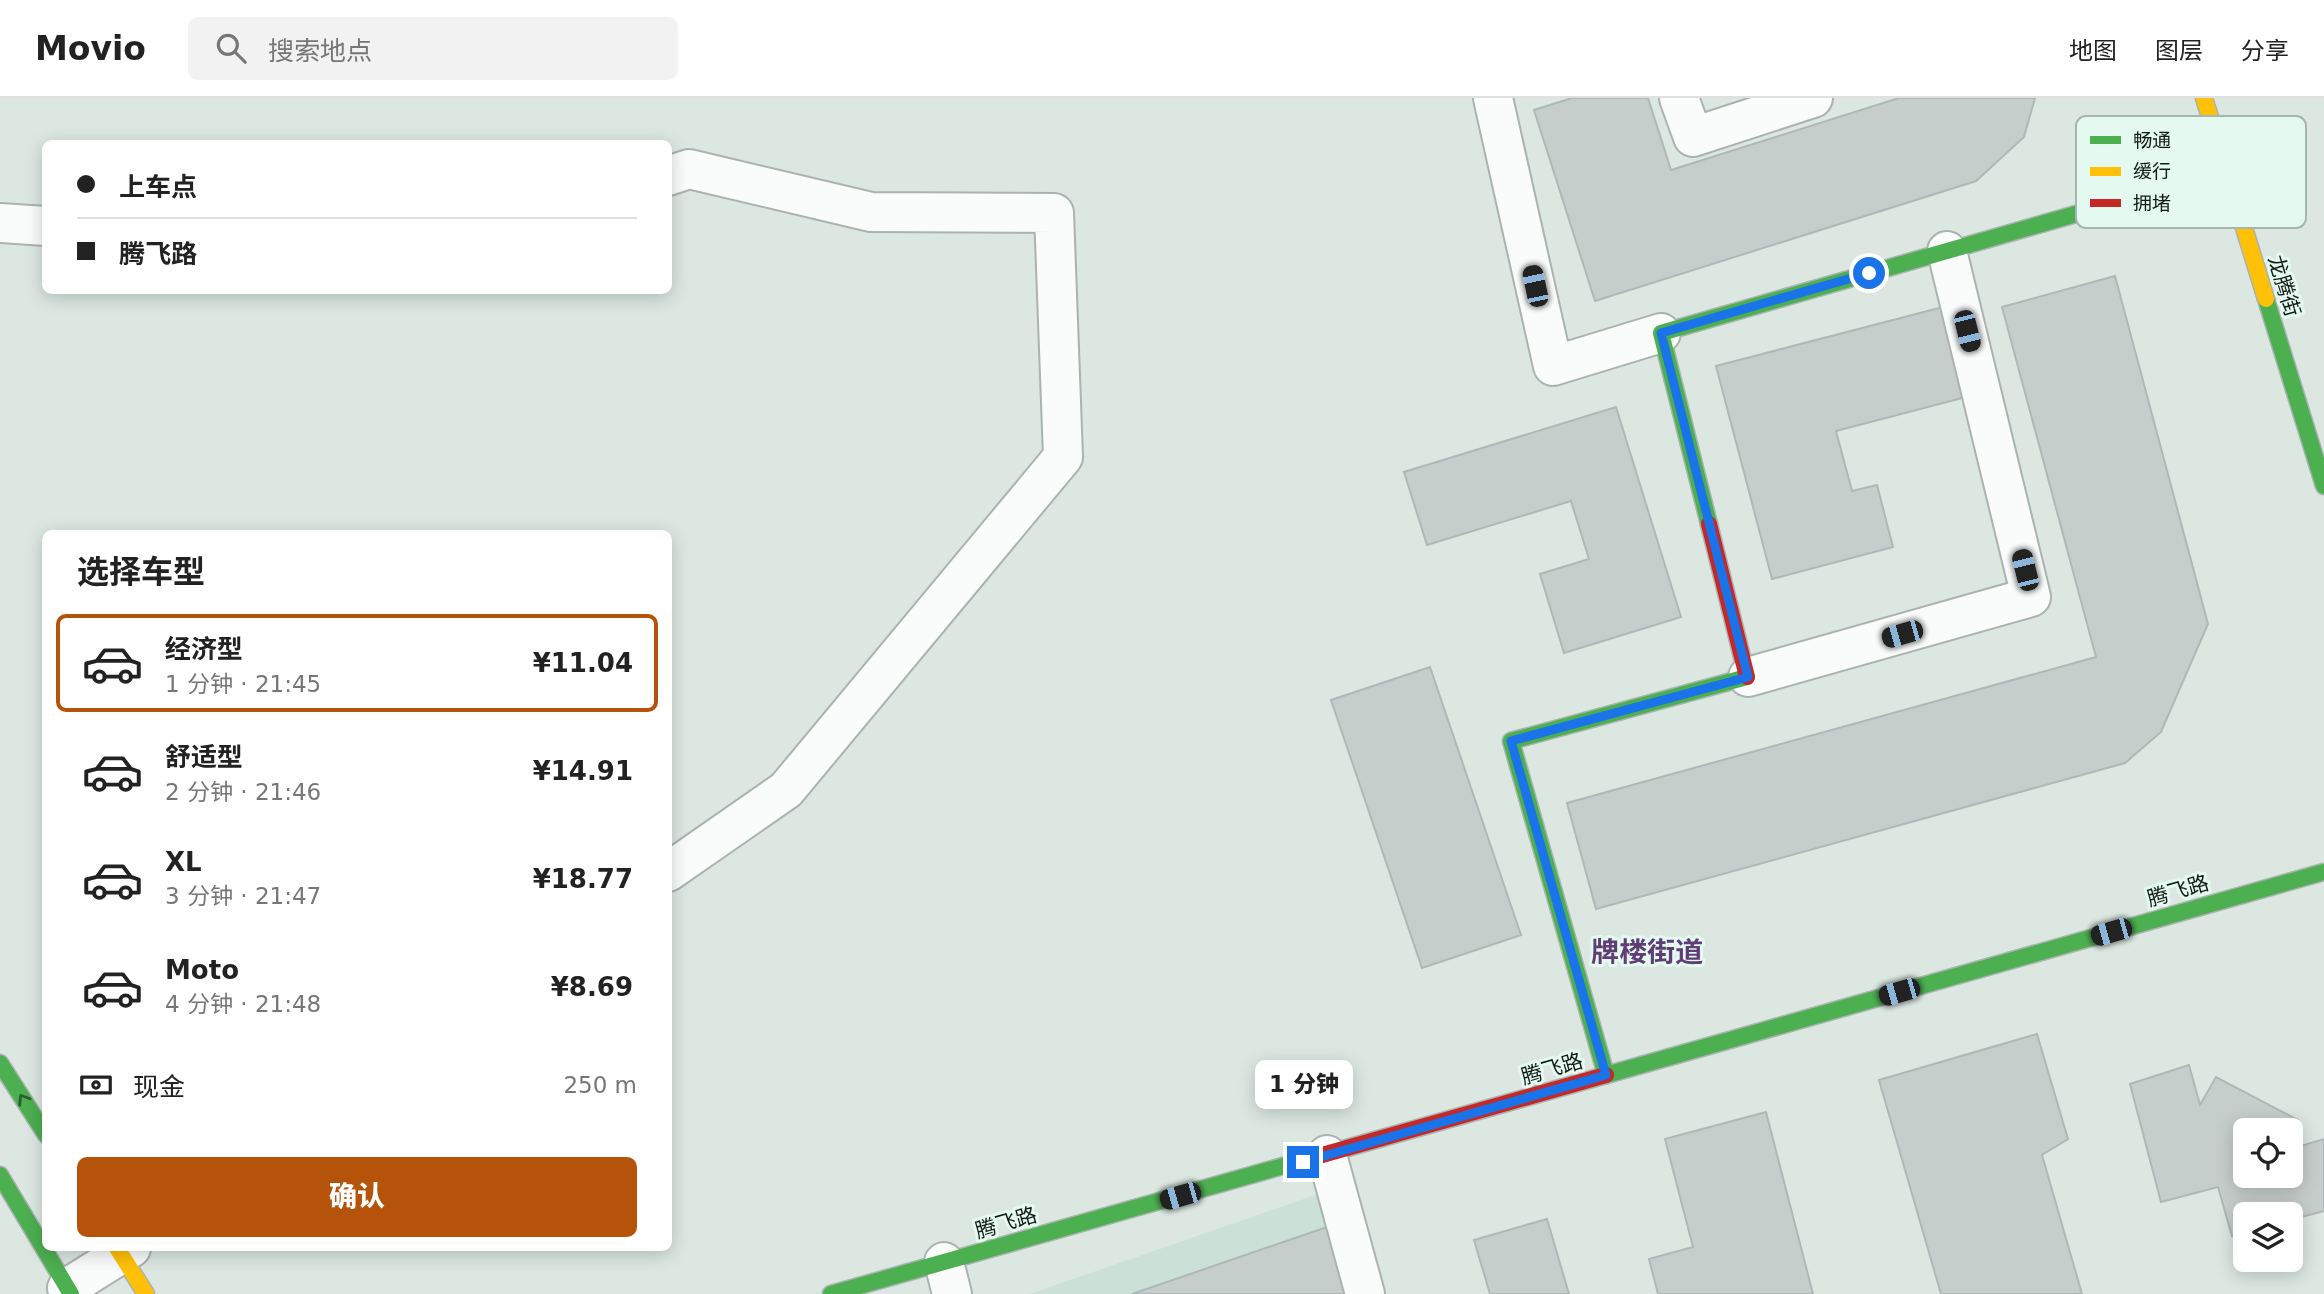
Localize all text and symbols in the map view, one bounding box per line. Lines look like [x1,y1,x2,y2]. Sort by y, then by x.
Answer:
search box [188,17,678,80]
text: Movio [35,29,146,68]
icon: search [212,29,250,67]
text: 搜索地点 [268,36,372,66]
text: 地图 [2069,37,2117,65]
text: 图层 [2155,37,2203,65]
text: 分享 [2241,37,2289,65]
legend [2076,116,2306,228]
text: 畅通 [2133,129,2171,151]
text: 缓行 [2133,160,2171,182]
text: 上车点 [119,172,197,202]
text: 拥堵 [2133,192,2171,214]
text: 腾飞路 [119,239,197,269]
street label: 龙腾街 [2263,252,2305,320]
route start [1853,257,1885,289]
car [1521,263,1550,309]
car [1952,308,1983,354]
car [2010,547,2041,593]
text: 选择车型 [77,553,205,591]
car [1879,618,1926,650]
icon: car [81,632,144,695]
text: 经济型 [165,634,243,664]
text: ¥11.04 [533,648,633,678]
text: 1 分钟 · 21:45 [165,671,321,697]
icon: car [81,740,144,803]
text: 舒适型 [165,742,243,772]
text: ¥14.91 [533,756,633,786]
text: 2 分钟 · 21:46 [165,779,321,805]
text: XL [165,847,202,877]
icon: car [81,848,144,911]
text: ¥18.77 [533,864,633,894]
street label: 腾飞路 [2144,871,2212,911]
text: 3 分钟 · 21:47 [165,883,321,909]
car [2088,916,2135,948]
district label: 牌楼街道 [1591,936,1703,969]
text: Moto [165,955,239,985]
icon: car [81,956,144,1019]
text: ¥8.69 [551,972,633,1002]
car [1876,976,1923,1008]
text: 4 分钟 · 21:48 [165,991,321,1017]
street label: 腾飞路 [1518,1049,1586,1089]
callout: 1 分钟 [1254,1060,1352,1110]
icon: cash [77,1066,115,1104]
text: 1 分钟 [1269,1071,1339,1097]
text: 现金 [133,1072,185,1102]
text: 250 m [563,1072,637,1098]
one-way arrow [18,1094,31,1107]
map controls [2233,1118,2303,1272]
button: locate [2233,1118,2303,1188]
route end [1287,1146,1319,1178]
button: 确认 [77,1157,637,1237]
car [1157,1180,1204,1212]
button: layers [2233,1202,2303,1272]
street label: 腾飞路 [972,1203,1040,1243]

